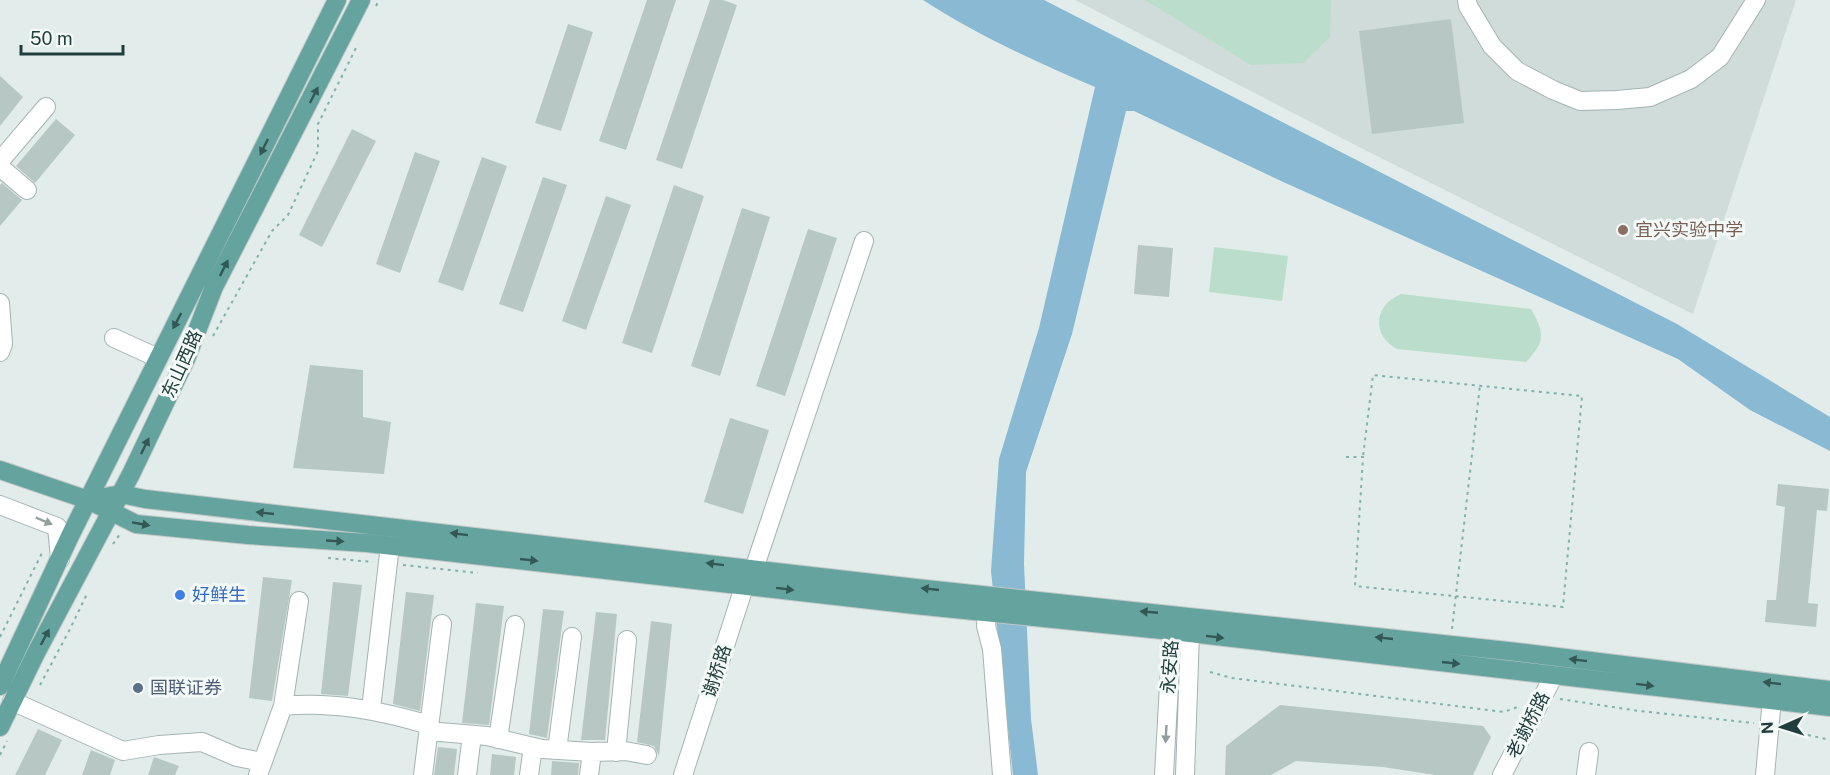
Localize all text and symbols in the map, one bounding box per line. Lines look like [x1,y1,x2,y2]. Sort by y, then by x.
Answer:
scale bar [21,18,123,56]
text: 50 m [30,28,73,49]
one-way arrow [309,86,319,103]
one-way arrow [260,138,269,155]
place label: 宜兴实验中学 [1635,219,1743,240]
marker: 宜兴实验中学 [1616,223,1630,237]
one-way arrow [219,259,229,276]
one-way arrow [172,313,182,330]
street label: 东山西路 [157,327,206,401]
one-way arrow [140,437,149,454]
one-way arrow [255,508,274,518]
one-way arrow [35,516,53,526]
one-way arrow [132,520,151,529]
one-way arrow [449,530,468,539]
one-way arrow [326,536,345,545]
one-way arrow [520,556,539,565]
one-way arrow [705,560,724,569]
place label: 好鲜生 [192,584,246,605]
one-way arrow [776,584,795,594]
one-way arrow [920,584,939,594]
marker: 好鲜生 [173,588,187,602]
one-way arrow [1139,607,1158,617]
one-way arrow [40,628,50,645]
one-way arrow [1206,633,1225,642]
one-way arrow [1375,633,1394,643]
street label: 永安路 [1157,639,1182,695]
street label: 谢桥路 [698,642,735,700]
one-way arrow [1569,655,1588,664]
one-way arrow [1442,658,1461,668]
place label: 国联证券 [150,677,222,698]
one-way arrow [1762,678,1781,687]
one-way arrow [1635,680,1654,690]
marker: 国联证券 [131,681,145,695]
street label: 老谢桥路 [1502,688,1553,762]
north arrow [1752,697,1812,757]
text: N [1758,721,1777,735]
one-way arrow [1162,725,1171,744]

